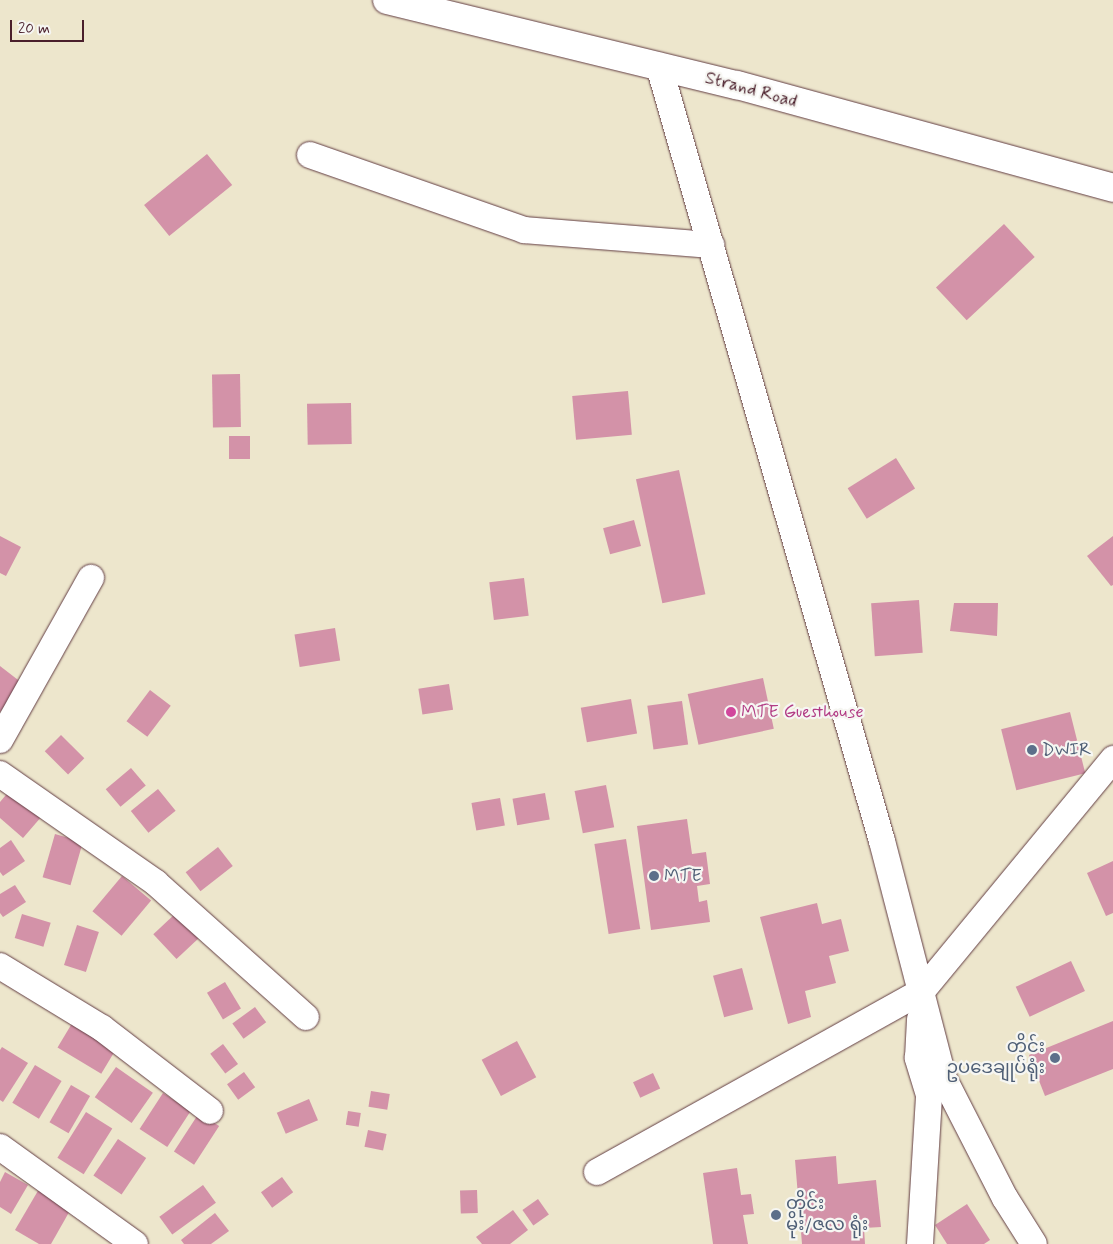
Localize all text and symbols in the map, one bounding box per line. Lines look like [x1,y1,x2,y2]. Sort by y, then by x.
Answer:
scale bar [12,10,86,42]
text: 20 m [18,19,50,39]
street label: Strand Road [703,67,799,113]
place label: MTE Guesthouse [741,701,865,723]
marker: MTE Guesthouse [725,706,737,718]
place label: DWIR [1042,739,1091,761]
marker: DWIR [1026,744,1038,756]
place label: MTE [664,865,702,887]
marker: MTE [648,870,660,882]
place label: တိုင်း ဥပဒေချုပ်ရုံး [946,1037,1045,1080]
marker: တိုင်း ဥပဒေချုပ်ရုံး [1049,1052,1061,1064]
place label: တိုင်း မိုး/ဇလ ရုံး [786,1194,868,1236]
marker: တိုင်း မိုး/ဇလ ရုံး [770,1209,782,1221]

